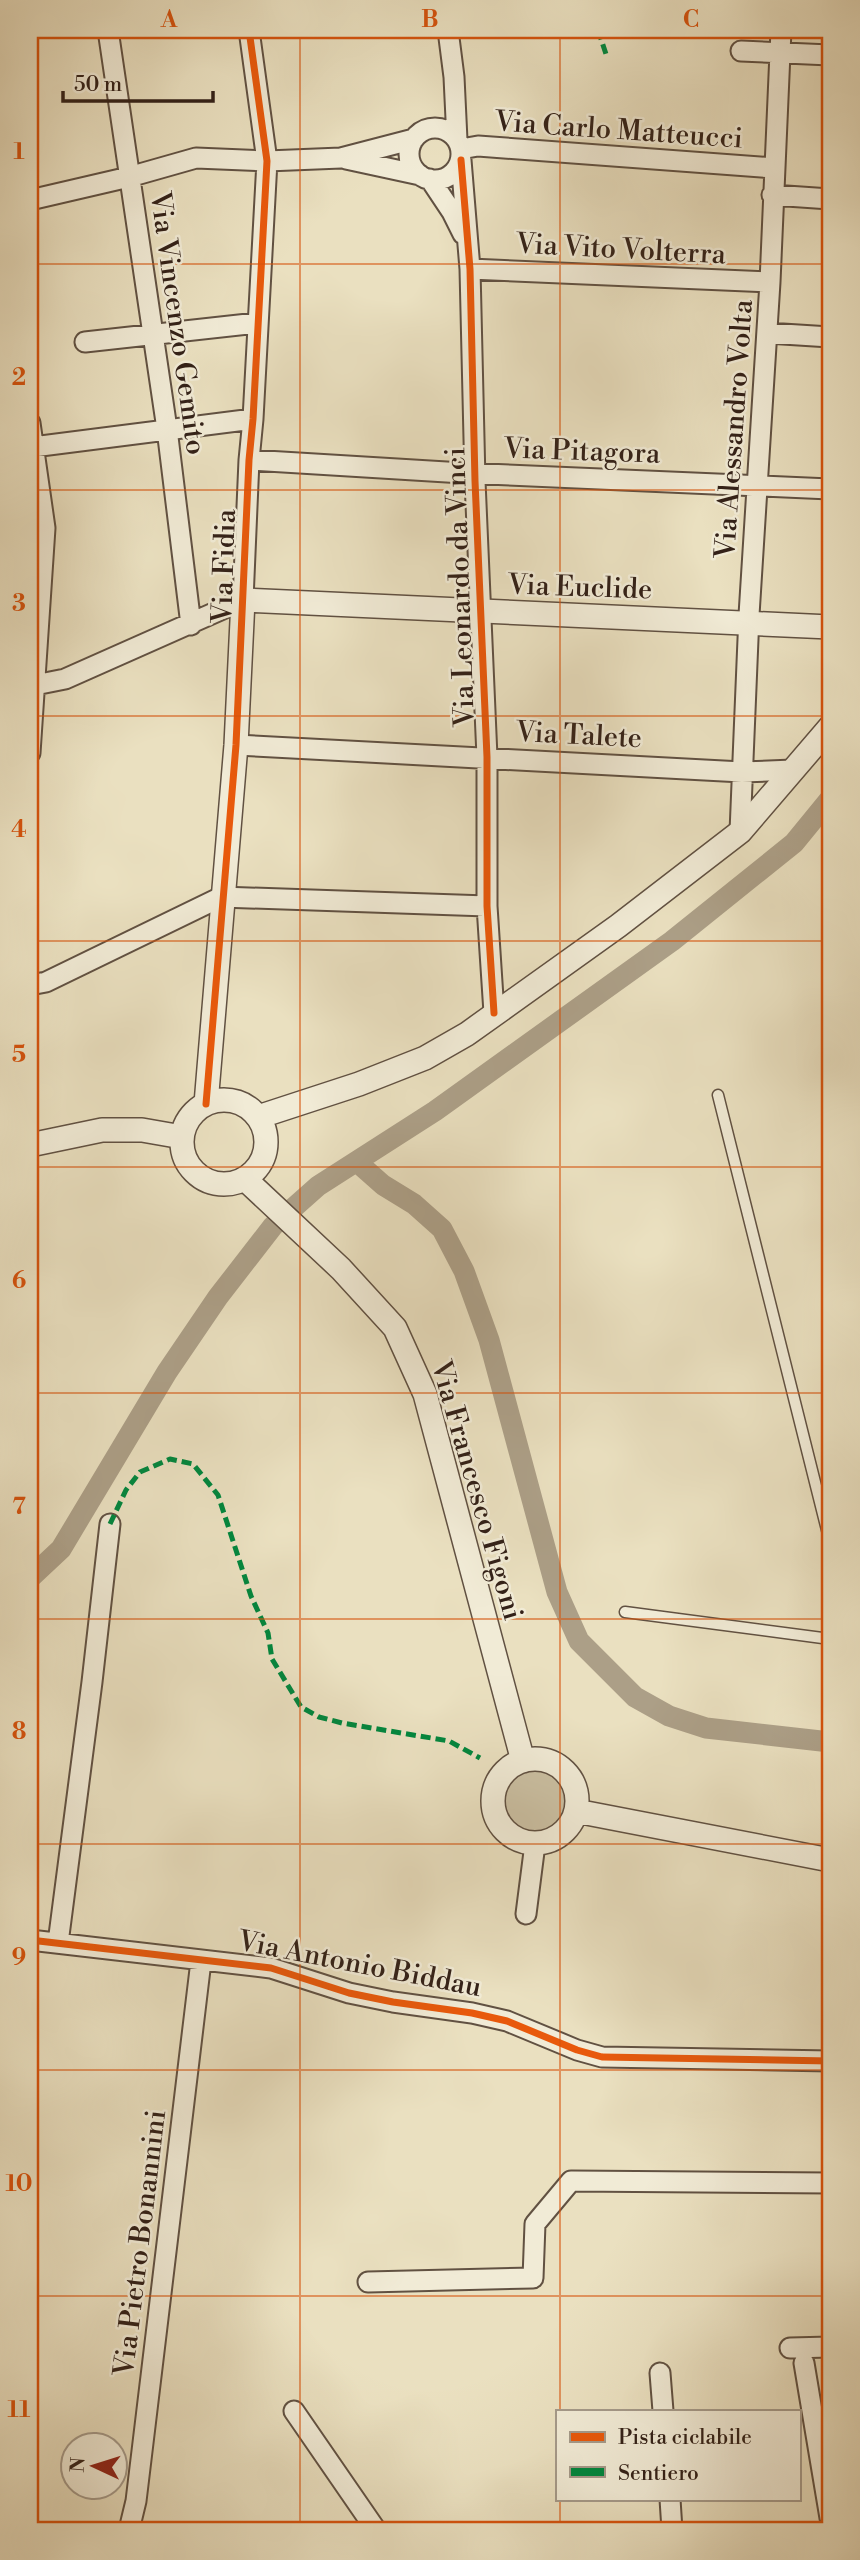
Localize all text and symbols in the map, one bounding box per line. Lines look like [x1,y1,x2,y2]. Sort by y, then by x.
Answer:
text: A [160,6,178,34]
text: B [421,6,439,34]
text: C [683,6,699,34]
scale bar [63,60,214,104]
text: 50 m [74,72,122,98]
street label: Via Carlo Matteucci [493,104,744,157]
text: 1 [13,138,25,166]
street label: Via Vincenzo Gemito [142,188,213,457]
street label: Via Vito Volterra [514,226,728,273]
street label: Via Alessandro Volta [708,297,761,561]
text: 2 [12,364,26,392]
street label: Via Pitagora [502,431,662,472]
street label: Via Leonardo da Vinci [438,447,483,728]
street label: Via Fidia [205,508,244,625]
street label: Via Euclide [506,567,653,608]
text: 3 [12,590,26,618]
street label: Via Talete [514,715,643,756]
text: 4 [11,816,27,844]
text: 5 [12,1041,26,1069]
text: 6 [12,1267,26,1295]
street label: Via Francesco Figoni [422,1356,530,1624]
text: 7 [12,1493,26,1521]
text: 8 [12,1718,26,1746]
street label: Via Antonio Biddau [234,1924,484,2005]
text: 9 [12,1944,26,1972]
street label: Via Pietro Bonannini [107,2108,174,2379]
text: 10 [5,2170,33,2198]
text: 11 [8,2396,30,2424]
legend [556,2410,800,2500]
text: Pista ciclabile [618,2425,752,2451]
north arrow [60,2430,130,2500]
text: N [66,2457,91,2473]
text: Sentiero [618,2461,699,2487]

